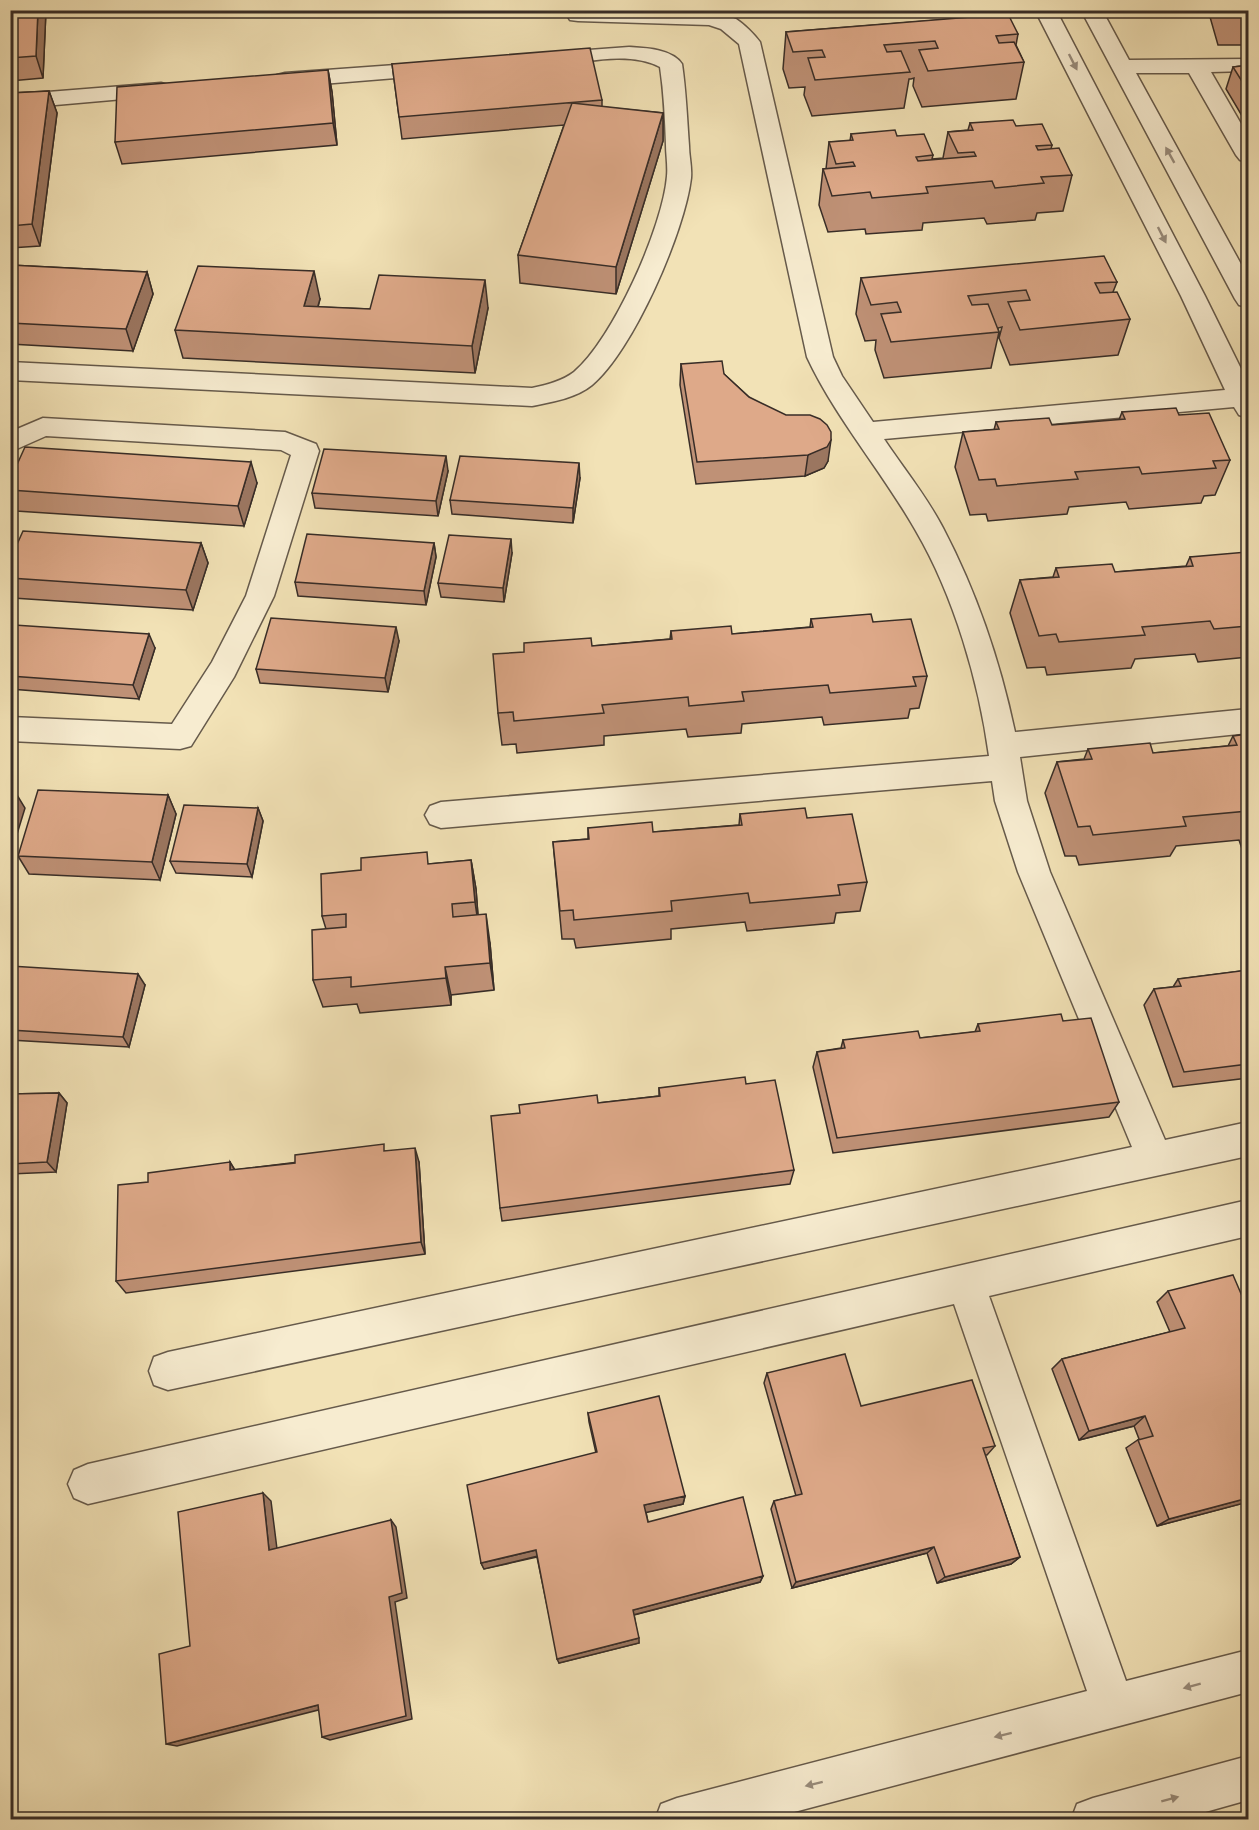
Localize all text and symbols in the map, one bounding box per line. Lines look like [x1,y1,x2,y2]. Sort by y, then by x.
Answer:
one-way arrow [1068,53,1078,70]
one-way arrow [1165,147,1175,164]
one-way arrow [1157,227,1167,244]
one-way arrow [1183,1682,1201,1692]
one-way arrow [994,1731,1012,1741]
one-way arrow [805,1780,823,1789]
one-way arrow [1161,1794,1179,1803]

